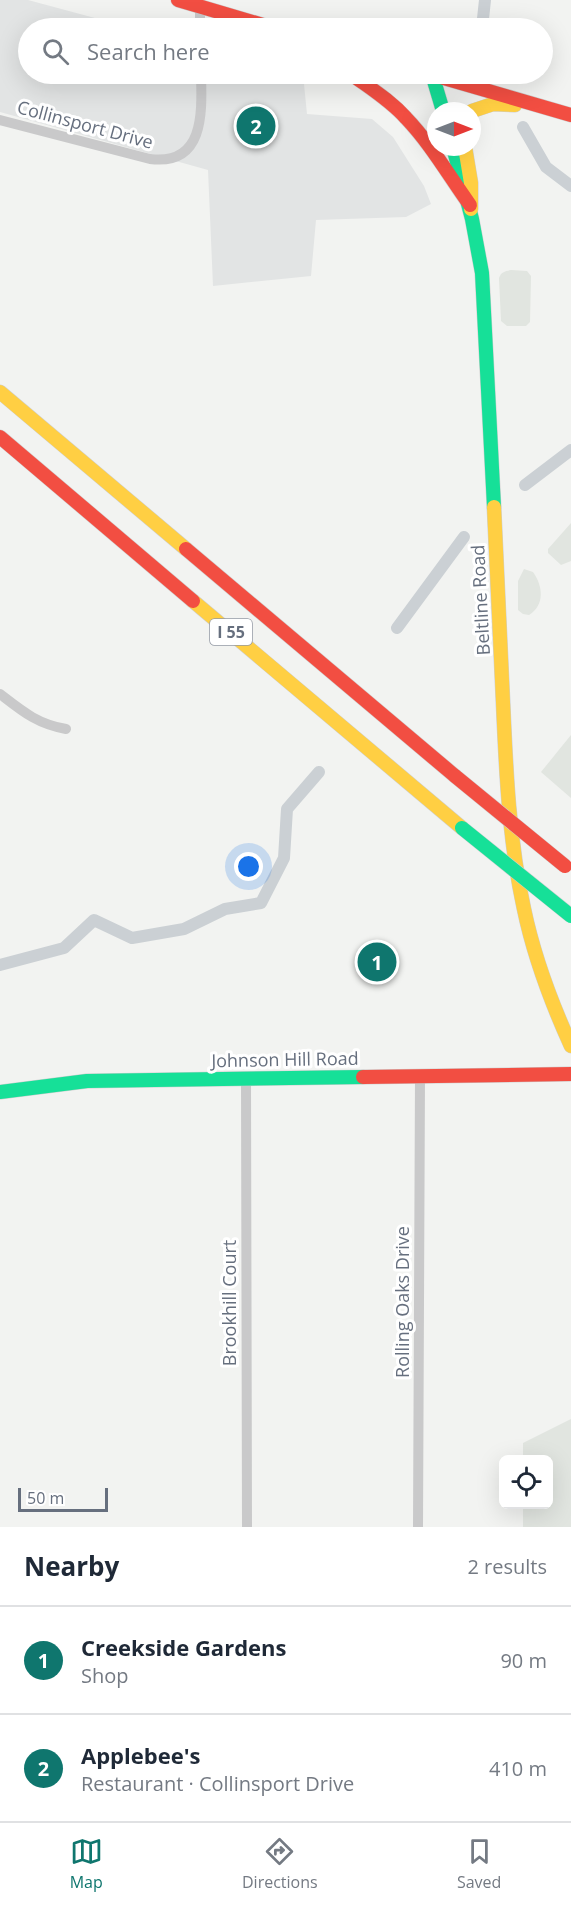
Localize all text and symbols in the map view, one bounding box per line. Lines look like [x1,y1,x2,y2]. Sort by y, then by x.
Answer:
search box [18,18,553,84]
icon: search [39,35,72,68]
text: Search here [87,36,210,66]
street label: Collinsport Drive [15,94,156,154]
north arrow [427,102,481,156]
pin: 2 [236,104,276,148]
street label: Beltline Road [465,544,495,656]
road number: I 55 [210,619,252,645]
your location [234,852,263,881]
pin: 1 [358,940,397,984]
street label: Johnson Hill Road [209,1046,359,1072]
street label: Rolling Oaks Drive [390,1226,414,1378]
street label: Brookhill Court [217,1240,241,1366]
map controls [499,1455,553,1509]
button: locate [499,1455,553,1509]
scale bar [18,1485,108,1512]
text: 50 m [27,1487,64,1509]
text: Nearby [24,1548,119,1584]
text: 2 results [467,1553,547,1580]
text: Creekside Gardens [81,1632,286,1662]
text: 1 [38,1647,49,1674]
text: 90 m [500,1647,547,1674]
text: Shop [81,1662,129,1689]
text: Applebee's [81,1740,200,1770]
text: 2 [38,1755,49,1782]
text: 410 m [489,1755,547,1782]
text: Restaurant · Collinsport Drive [81,1770,354,1797]
tab: Map [70,1835,103,1893]
tab: Directions [242,1835,318,1893]
tab: Saved [457,1835,501,1893]

